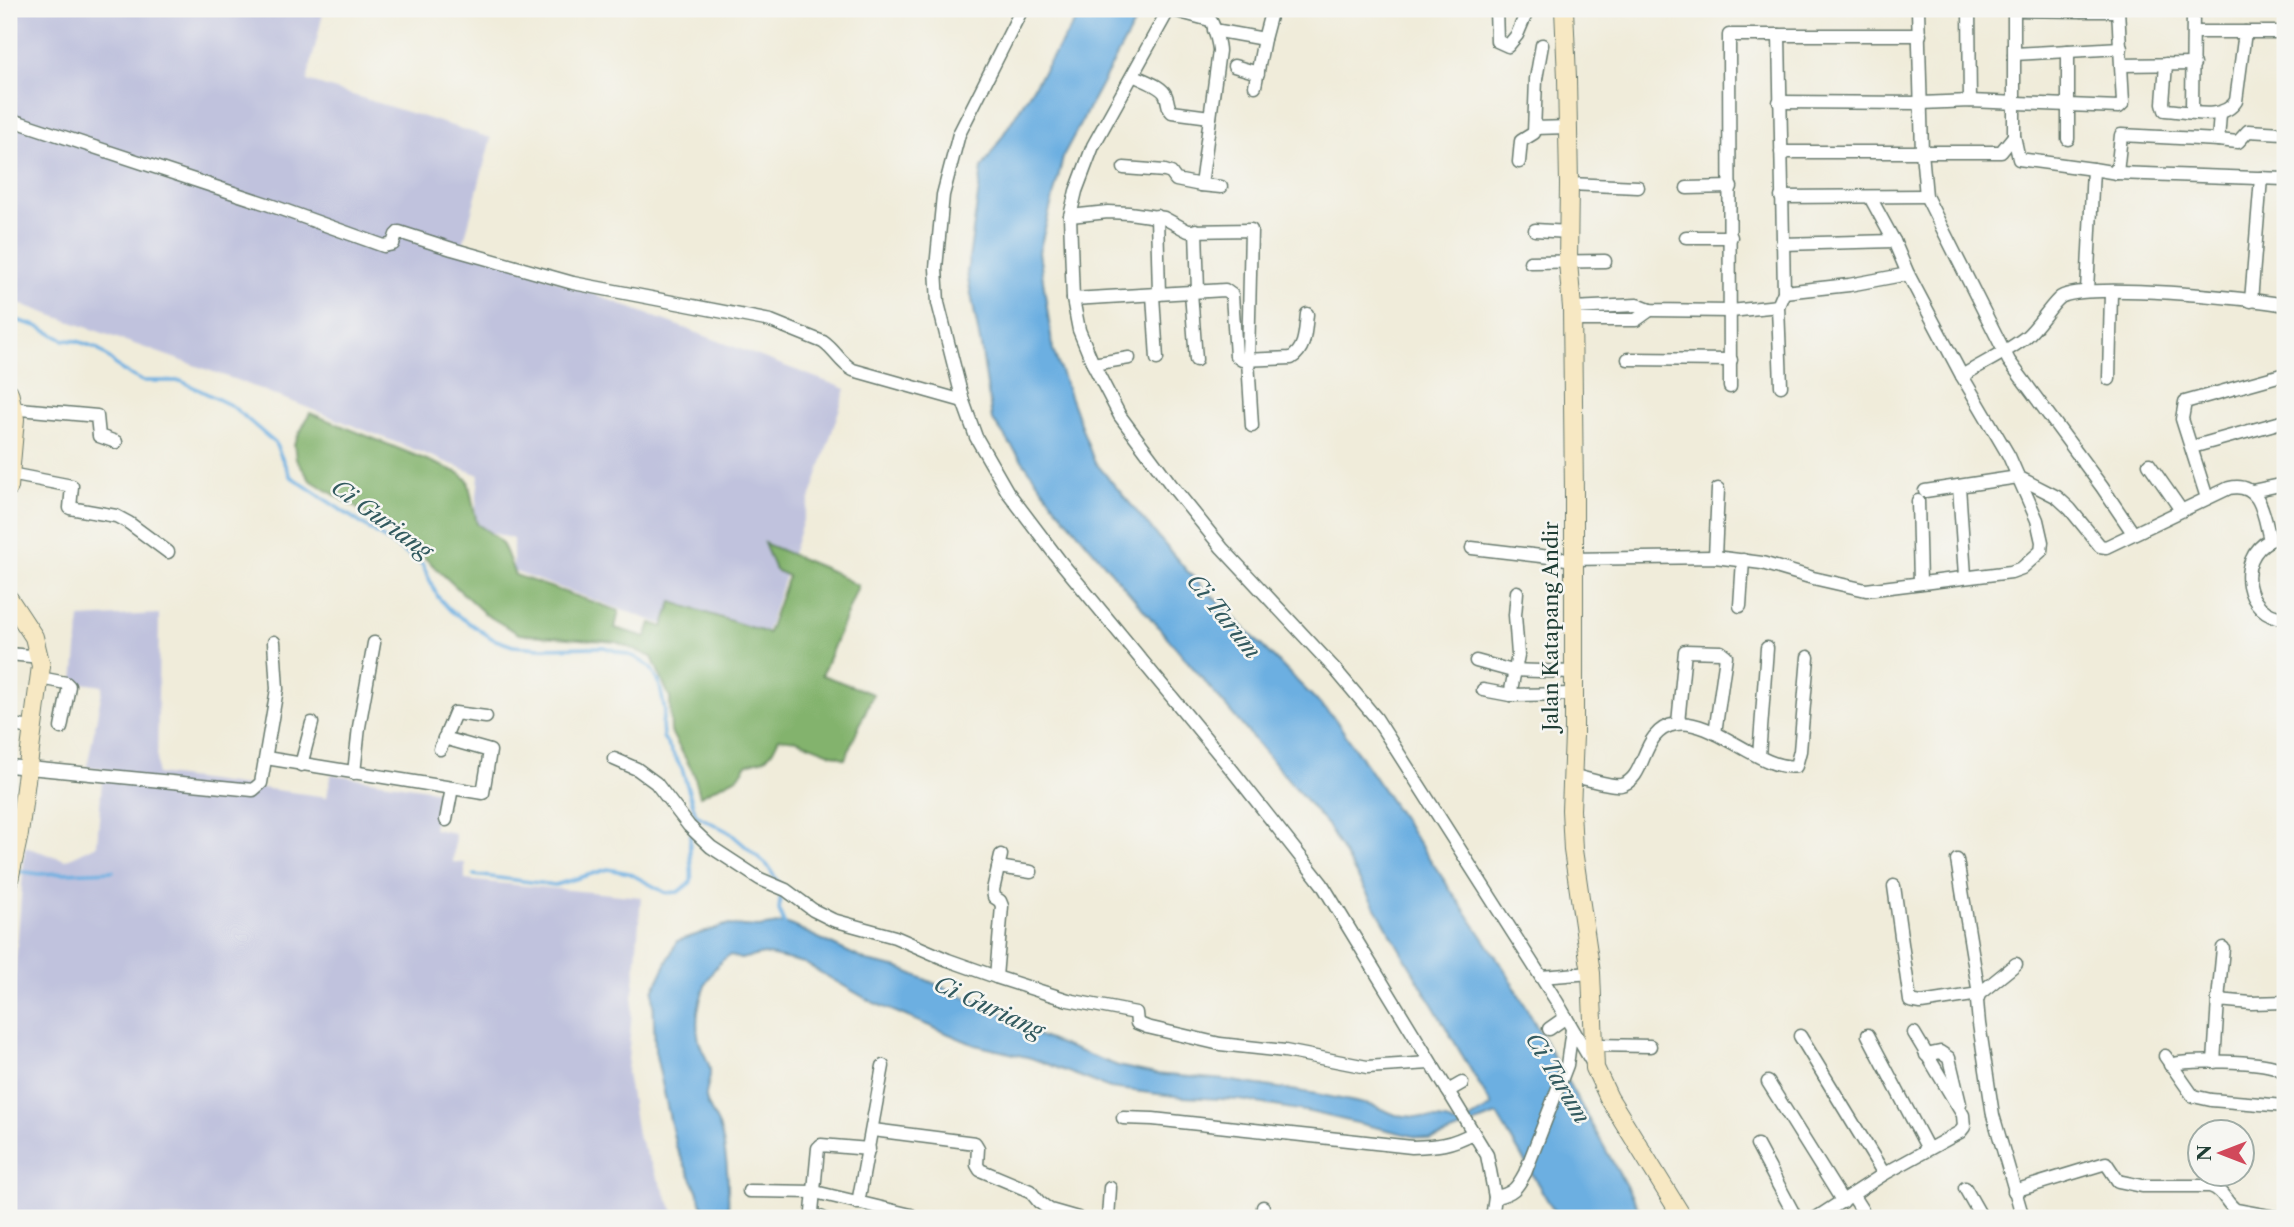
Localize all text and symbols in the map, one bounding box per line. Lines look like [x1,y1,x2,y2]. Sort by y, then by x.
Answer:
water label: Ci Guriang [326,473,440,566]
street label: Jalan Katapang Andir [1538,521,1563,734]
water label: Ci Tarum [1181,568,1267,664]
water label: Ci Guriang [930,969,1050,1046]
water label: Ci Tarum [1520,1027,1596,1129]
north arrow [2186,1118,2256,1188]
text: N [2193,1145,2216,1161]

